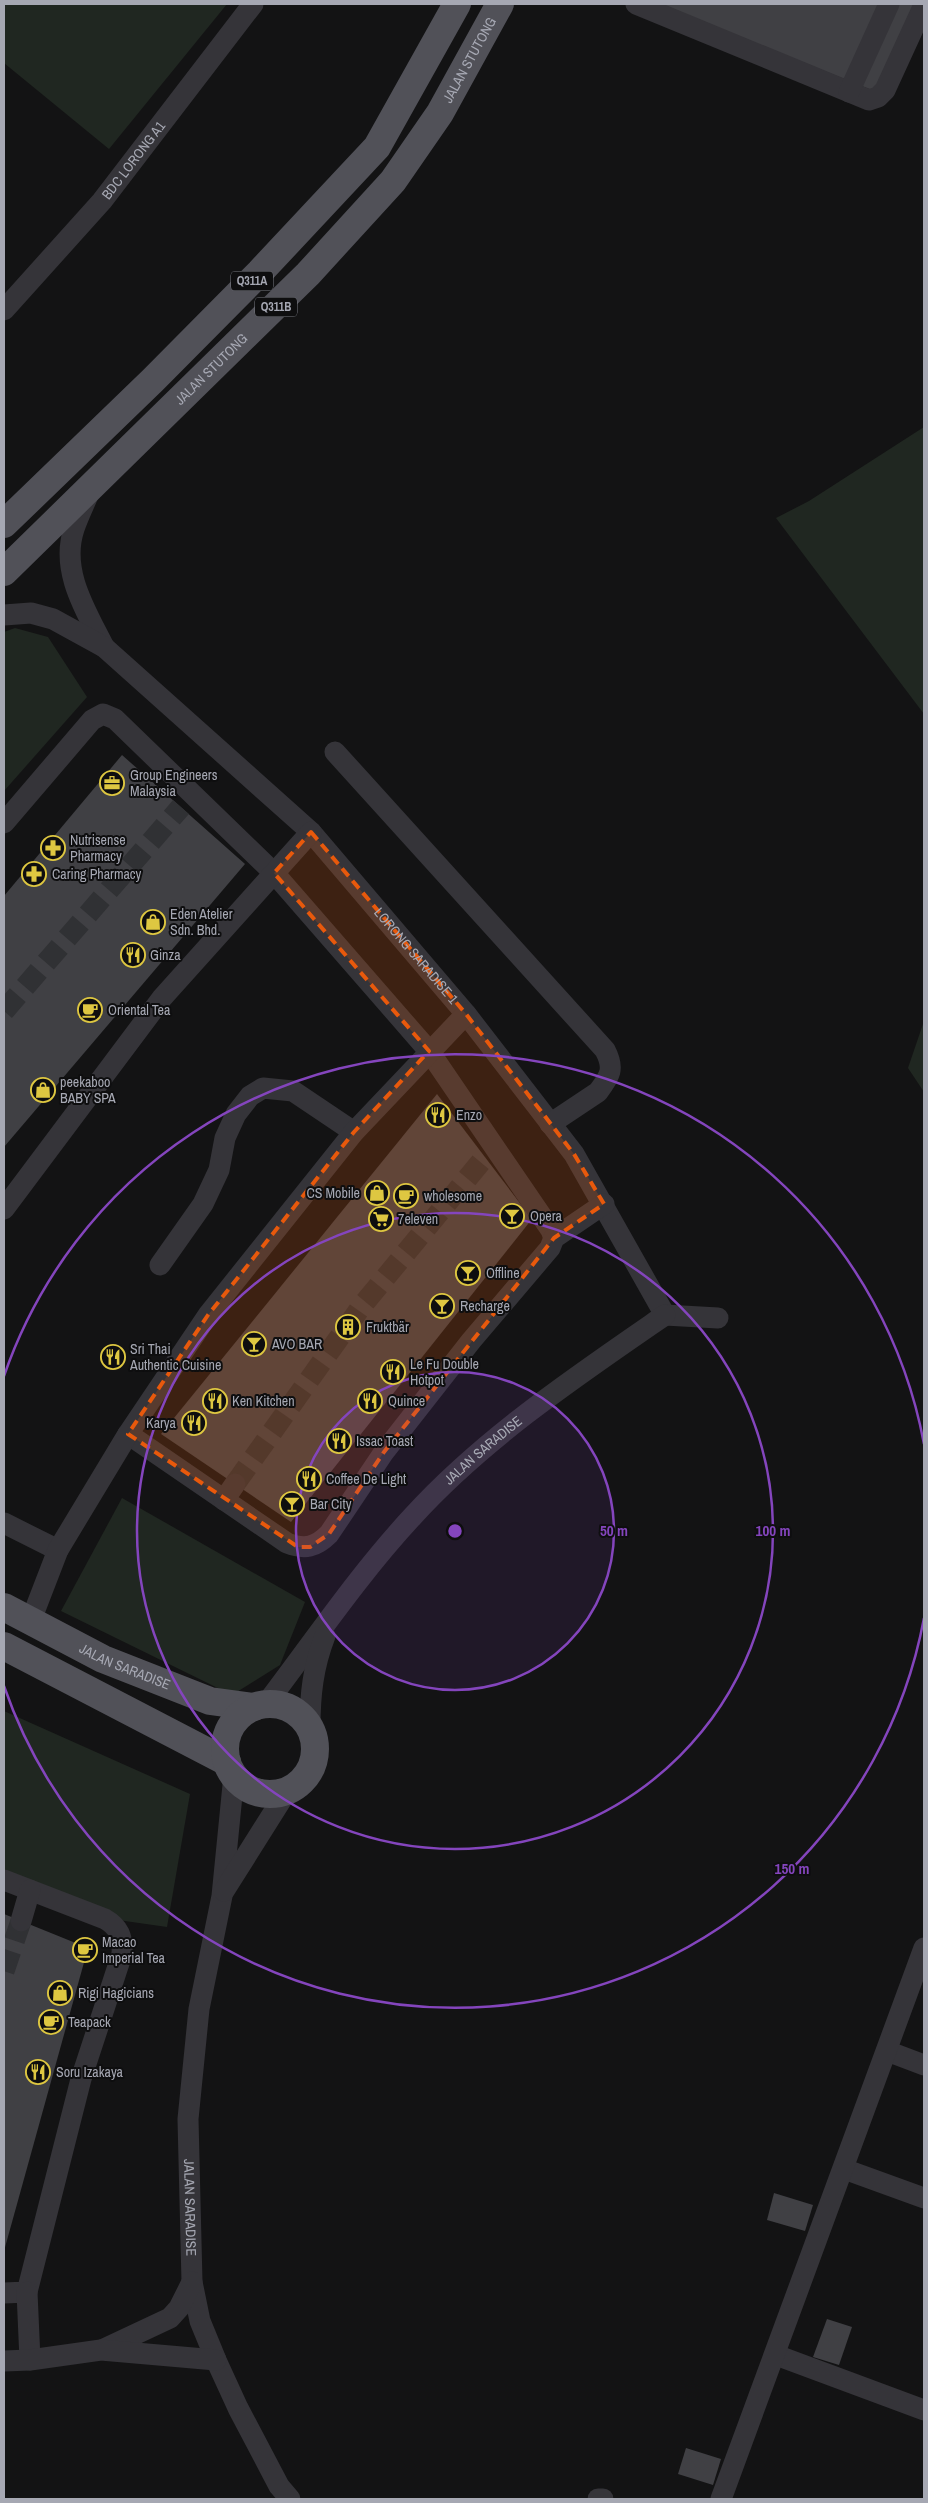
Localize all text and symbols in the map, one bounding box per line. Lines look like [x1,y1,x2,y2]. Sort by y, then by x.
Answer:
street label: JALAN STUTONG [438,14,500,106]
street label: BDC LORONG A1 [98,117,169,203]
road number: Q311A [231,272,273,290]
road number: Q311B [255,298,297,316]
street label: JALAN STUTONG [171,329,251,409]
place label: Group Engineers Malaysia [130,766,218,800]
office icon: Group Engineers Malaysia [99,770,125,796]
place label: Nutrisense Pharmacy [70,831,126,865]
pharmacy icon: Nutrisense Pharmacy [40,835,66,861]
pharmacy icon: Caring Pharmacy [21,861,47,887]
place label: Caring Pharmacy [52,865,142,883]
street label: LORONG SARADISE 1 [370,904,463,1008]
place label: Eden Atelier Sdn. Bhd. [170,905,233,939]
shop icon: Eden Atelier Sdn. Bhd. [140,909,166,935]
restaurant icon: Ginza [120,942,146,968]
place label: Ginza [150,946,181,964]
cafe icon: Oriental Tea [77,997,103,1023]
place label: Oriental Tea [108,1001,171,1019]
place label: peekaboo BABY SPA [60,1073,116,1107]
shop icon: peekaboo BABY SPA [30,1077,56,1103]
restaurant icon: Enzo [425,1102,451,1128]
place label: Enzo [456,1106,482,1124]
shop icon: CS Mobile [364,1180,390,1206]
cafe icon: wholesome [393,1183,419,1209]
place label: CS Mobile [306,1184,360,1202]
place label: wholesome [424,1187,482,1205]
bar icon: Opera [499,1203,525,1229]
supermarket icon: 7eleven [368,1206,394,1232]
place label: Opera [530,1207,563,1225]
place label: 7eleven [398,1210,438,1228]
bar icon: Offline [455,1260,481,1286]
place label: Offline [486,1264,520,1282]
bar icon: Recharge [429,1293,455,1319]
place label: Recharge [460,1297,510,1315]
building icon: Fruktbär [335,1314,361,1340]
place label: Fruktbär [366,1318,409,1336]
bar icon: AVO BAR [241,1331,267,1357]
place label: AVO BAR [271,1335,322,1353]
place label: Sri Thai Authentic Cuisine [129,1340,221,1374]
restaurant icon: Sri Thai Authentic Cuisine [100,1344,126,1370]
place label: Le Fu Double Hotpot [410,1355,479,1389]
restaurant icon: Le Fu Double Hotpot [380,1359,406,1385]
restaurant icon: Ken Kitchen [202,1388,228,1414]
restaurant icon: Quince [357,1388,383,1414]
place label: Ken Kitchen [232,1392,295,1410]
place label: Quince [388,1392,425,1410]
restaurant icon: Karya [181,1410,207,1436]
street label: JALAN SARADISE [440,1412,526,1488]
place label: Karya [146,1414,177,1432]
restaurant icon: Issac Toast [326,1428,352,1454]
place label: Issac Toast [356,1432,413,1450]
restaurant icon: Coffee De Light [296,1466,322,1492]
place label: Coffee De Light [326,1470,406,1488]
bar icon: Bar City [279,1491,305,1517]
place label: Bar City [310,1495,352,1513]
text: 50 m [600,1520,628,1541]
text: 100 m [756,1520,790,1541]
centre of rings [446,1522,464,1540]
street label: JALAN SARADISE [76,1639,173,1694]
text: 150 m [775,1858,809,1879]
place label: Macao Imperial Tea [102,1933,166,1967]
cafe icon: Macao Imperial Tea [72,1937,98,1963]
shop icon: Rigi Hagicians [47,1980,73,2006]
place label: Rigi Hagicians [78,1984,154,2002]
cafe icon: Teapack [38,2009,64,2035]
place label: Teapack [68,2013,111,2031]
restaurant icon: Soru Izakaya [25,2059,51,2085]
place label: Soru Izakaya [56,2063,124,2081]
street label: JALAN SARADISE [180,2159,200,2256]

